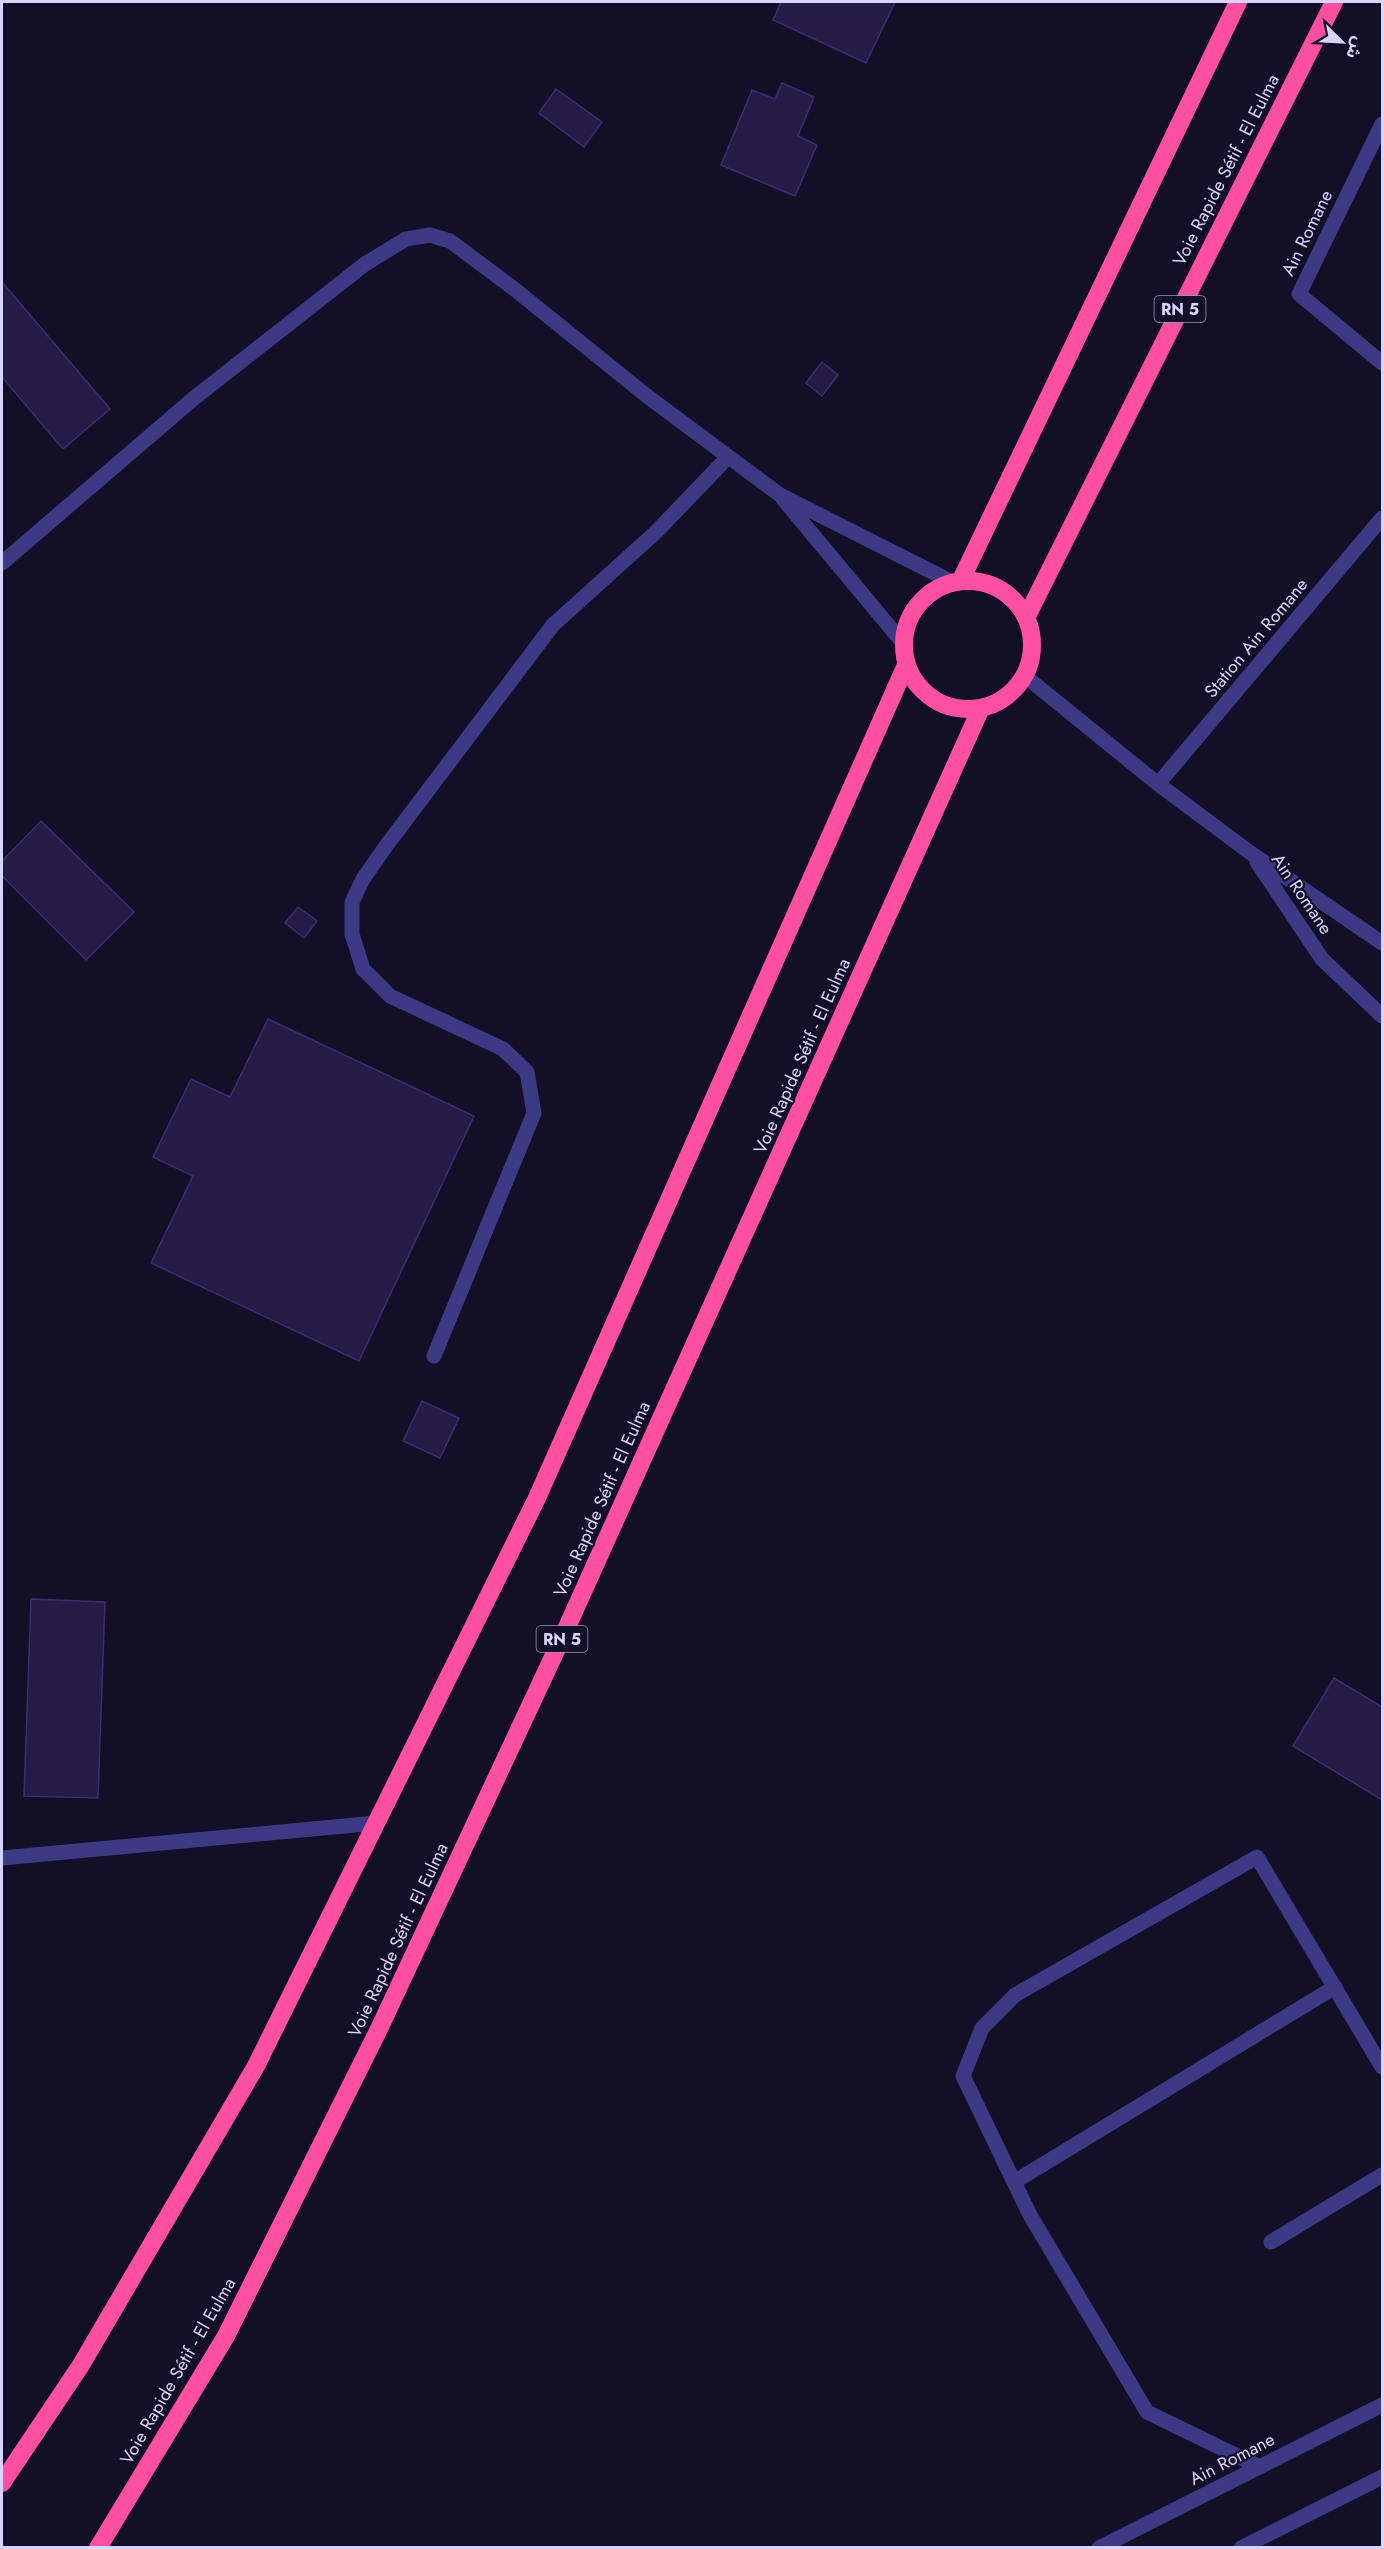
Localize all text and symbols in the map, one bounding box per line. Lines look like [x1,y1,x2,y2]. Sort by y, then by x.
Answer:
north arrow [1312,12,1372,72]
text: ش [1340,33,1370,63]
street label: Voie Rapide Sétif - El Eulma [1166,70,1286,270]
street label: Ain Romane [1275,186,1339,280]
road number: RN 5 [1154,296,1206,322]
street label: Station Ain Romane [1198,572,1314,704]
street label: Ain Romane [1265,848,1339,940]
street label: Voie Rapide Sétif - El Eulma [747,954,857,1158]
street label: Voie Rapide Sétif - El Eulma [547,1397,657,1601]
road number: RN 5 [536,1626,588,1652]
street label: Voie Rapide Sétif - El Eulma [341,1839,455,2041]
street label: Voie Rapide Sétif - El Eulma [114,2273,242,2469]
street label: Ain Romane [1185,2426,1279,2492]

